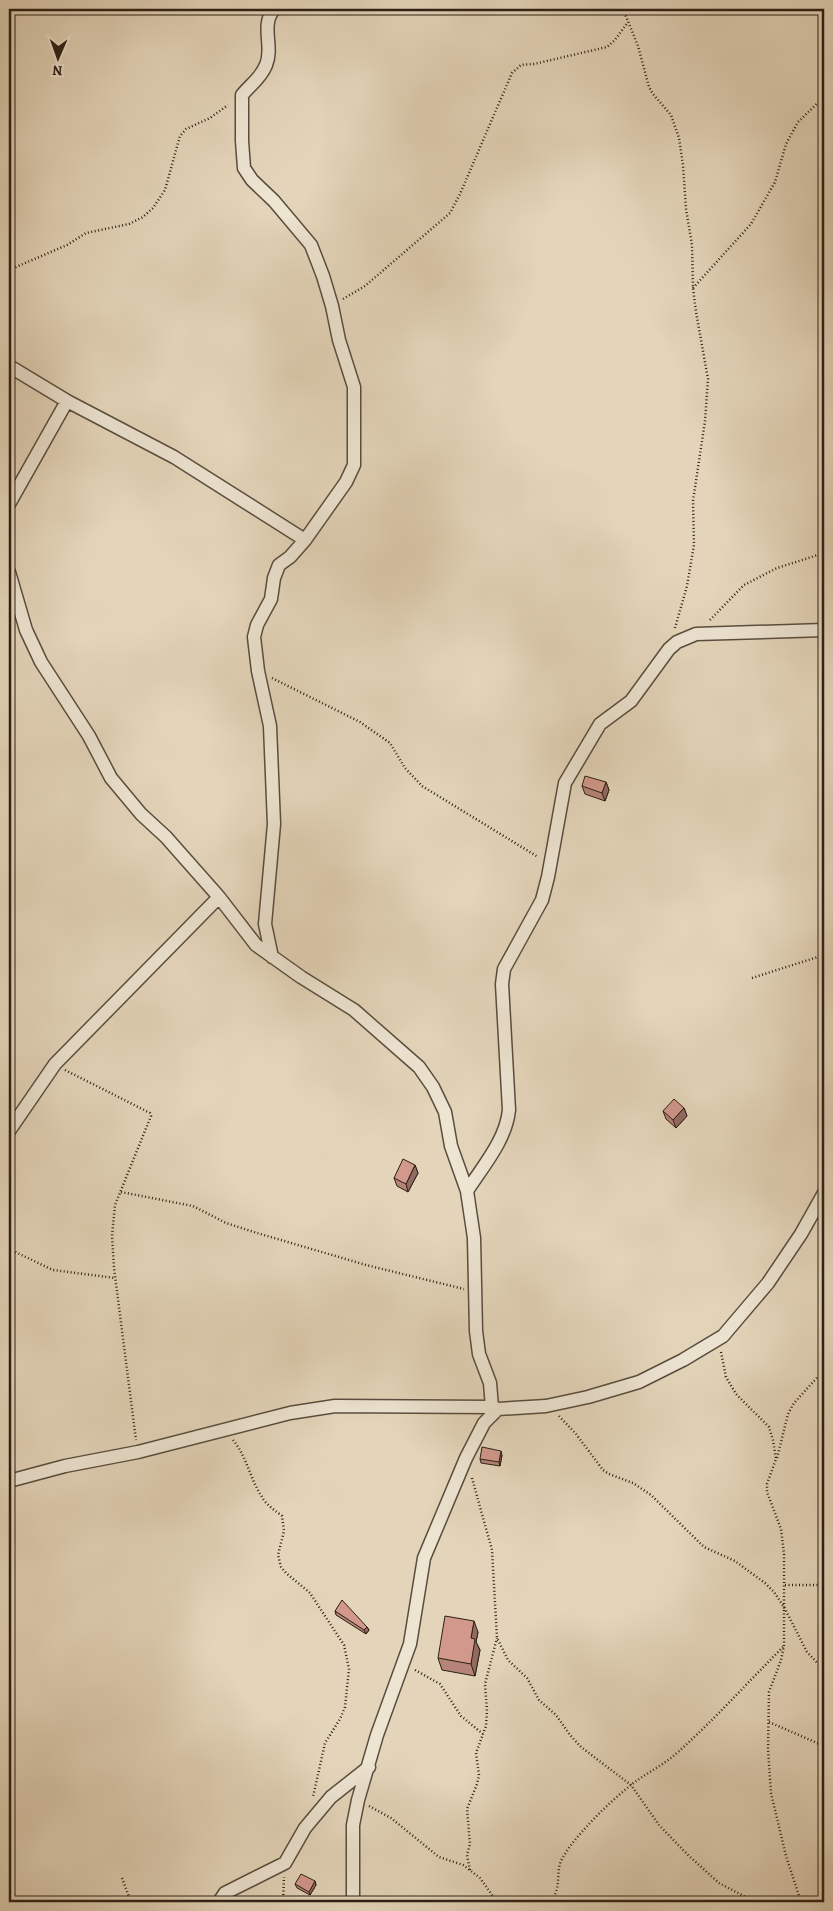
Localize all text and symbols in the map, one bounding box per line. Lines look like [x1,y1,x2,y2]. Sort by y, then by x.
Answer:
north arrow [32,32,82,82]
text: N [52,61,63,80]

